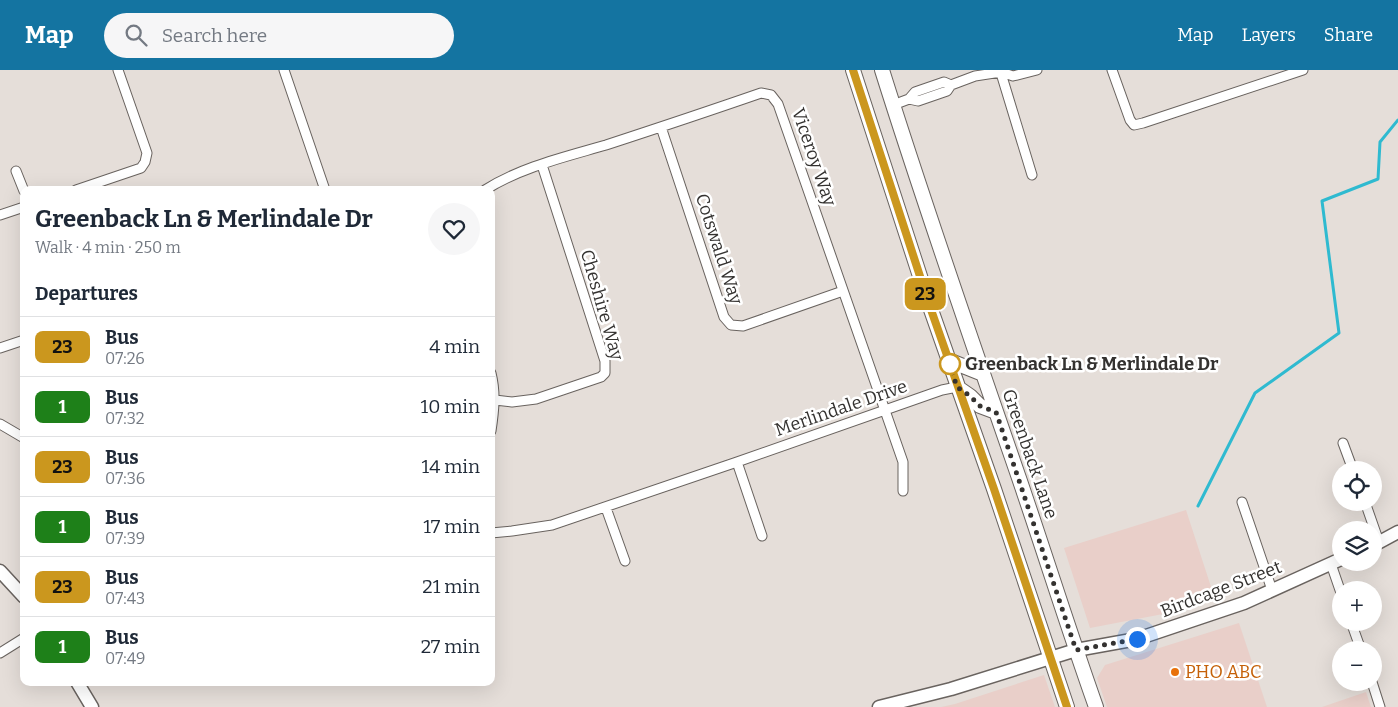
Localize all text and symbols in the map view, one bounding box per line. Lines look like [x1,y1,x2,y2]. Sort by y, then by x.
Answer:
search box [104,13,454,58]
text: Map [25,21,74,49]
icon: search [122,21,150,49]
text: Search here [162,24,267,47]
text: Map [1177,24,1213,46]
text: Layers [1241,24,1296,46]
text: Share [1324,24,1373,46]
street label: Viceroy Way [787,105,841,209]
street label: Cotswald Way [691,191,747,308]
button: heart [428,203,480,255]
text: Greenback Ln & Merlindale Dr [35,205,373,233]
text: Walk · 4 min · 250 m [35,238,181,257]
street label: Cheshire Way [576,247,628,363]
line badge: 23 [902,278,948,310]
text: Departures [35,282,138,305]
text: 23 [915,283,935,305]
text: Bus [105,326,139,349]
text: 4 min [429,335,480,358]
text: 23 [52,336,73,358]
text: 07:26 [105,349,145,368]
marker: Greenback Ln & Merlindale Dr [939,353,961,375]
place label: Greenback Ln & Merlindale Dr [965,353,1219,375]
street label: Merlindale Drive [772,375,910,441]
text: Bus [105,386,139,409]
street label: Greenback Lane [998,386,1062,522]
text: 10 min [420,395,480,418]
text: 1 [59,396,66,418]
text: 07:32 [105,409,145,428]
text: Bus [105,446,139,469]
text: 14 min [422,455,480,478]
text: 23 [52,456,73,478]
map controls [1332,461,1382,691]
button: locate [1332,461,1382,511]
text: 07:36 [105,469,145,488]
text: Bus [105,506,139,529]
text: 17 min [423,515,480,538]
text: 1 [59,516,66,538]
button: layers [1332,521,1382,571]
text: 07:39 [105,529,145,548]
street label: Birdcage Street [1157,556,1285,622]
text: Bus [105,566,139,589]
text: 21 min [422,575,480,598]
text: 23 [52,576,73,598]
button: + [1332,581,1382,631]
text: 07:43 [105,589,145,608]
text: Bus [105,626,139,649]
your location [1125,627,1150,652]
text: 27 min [421,635,480,658]
text: 1 [59,636,66,658]
button: − [1332,641,1382,691]
text: 07:49 [105,649,145,668]
place label: PHO ABC [1185,661,1262,683]
marker: PHO ABC [1169,666,1181,678]

